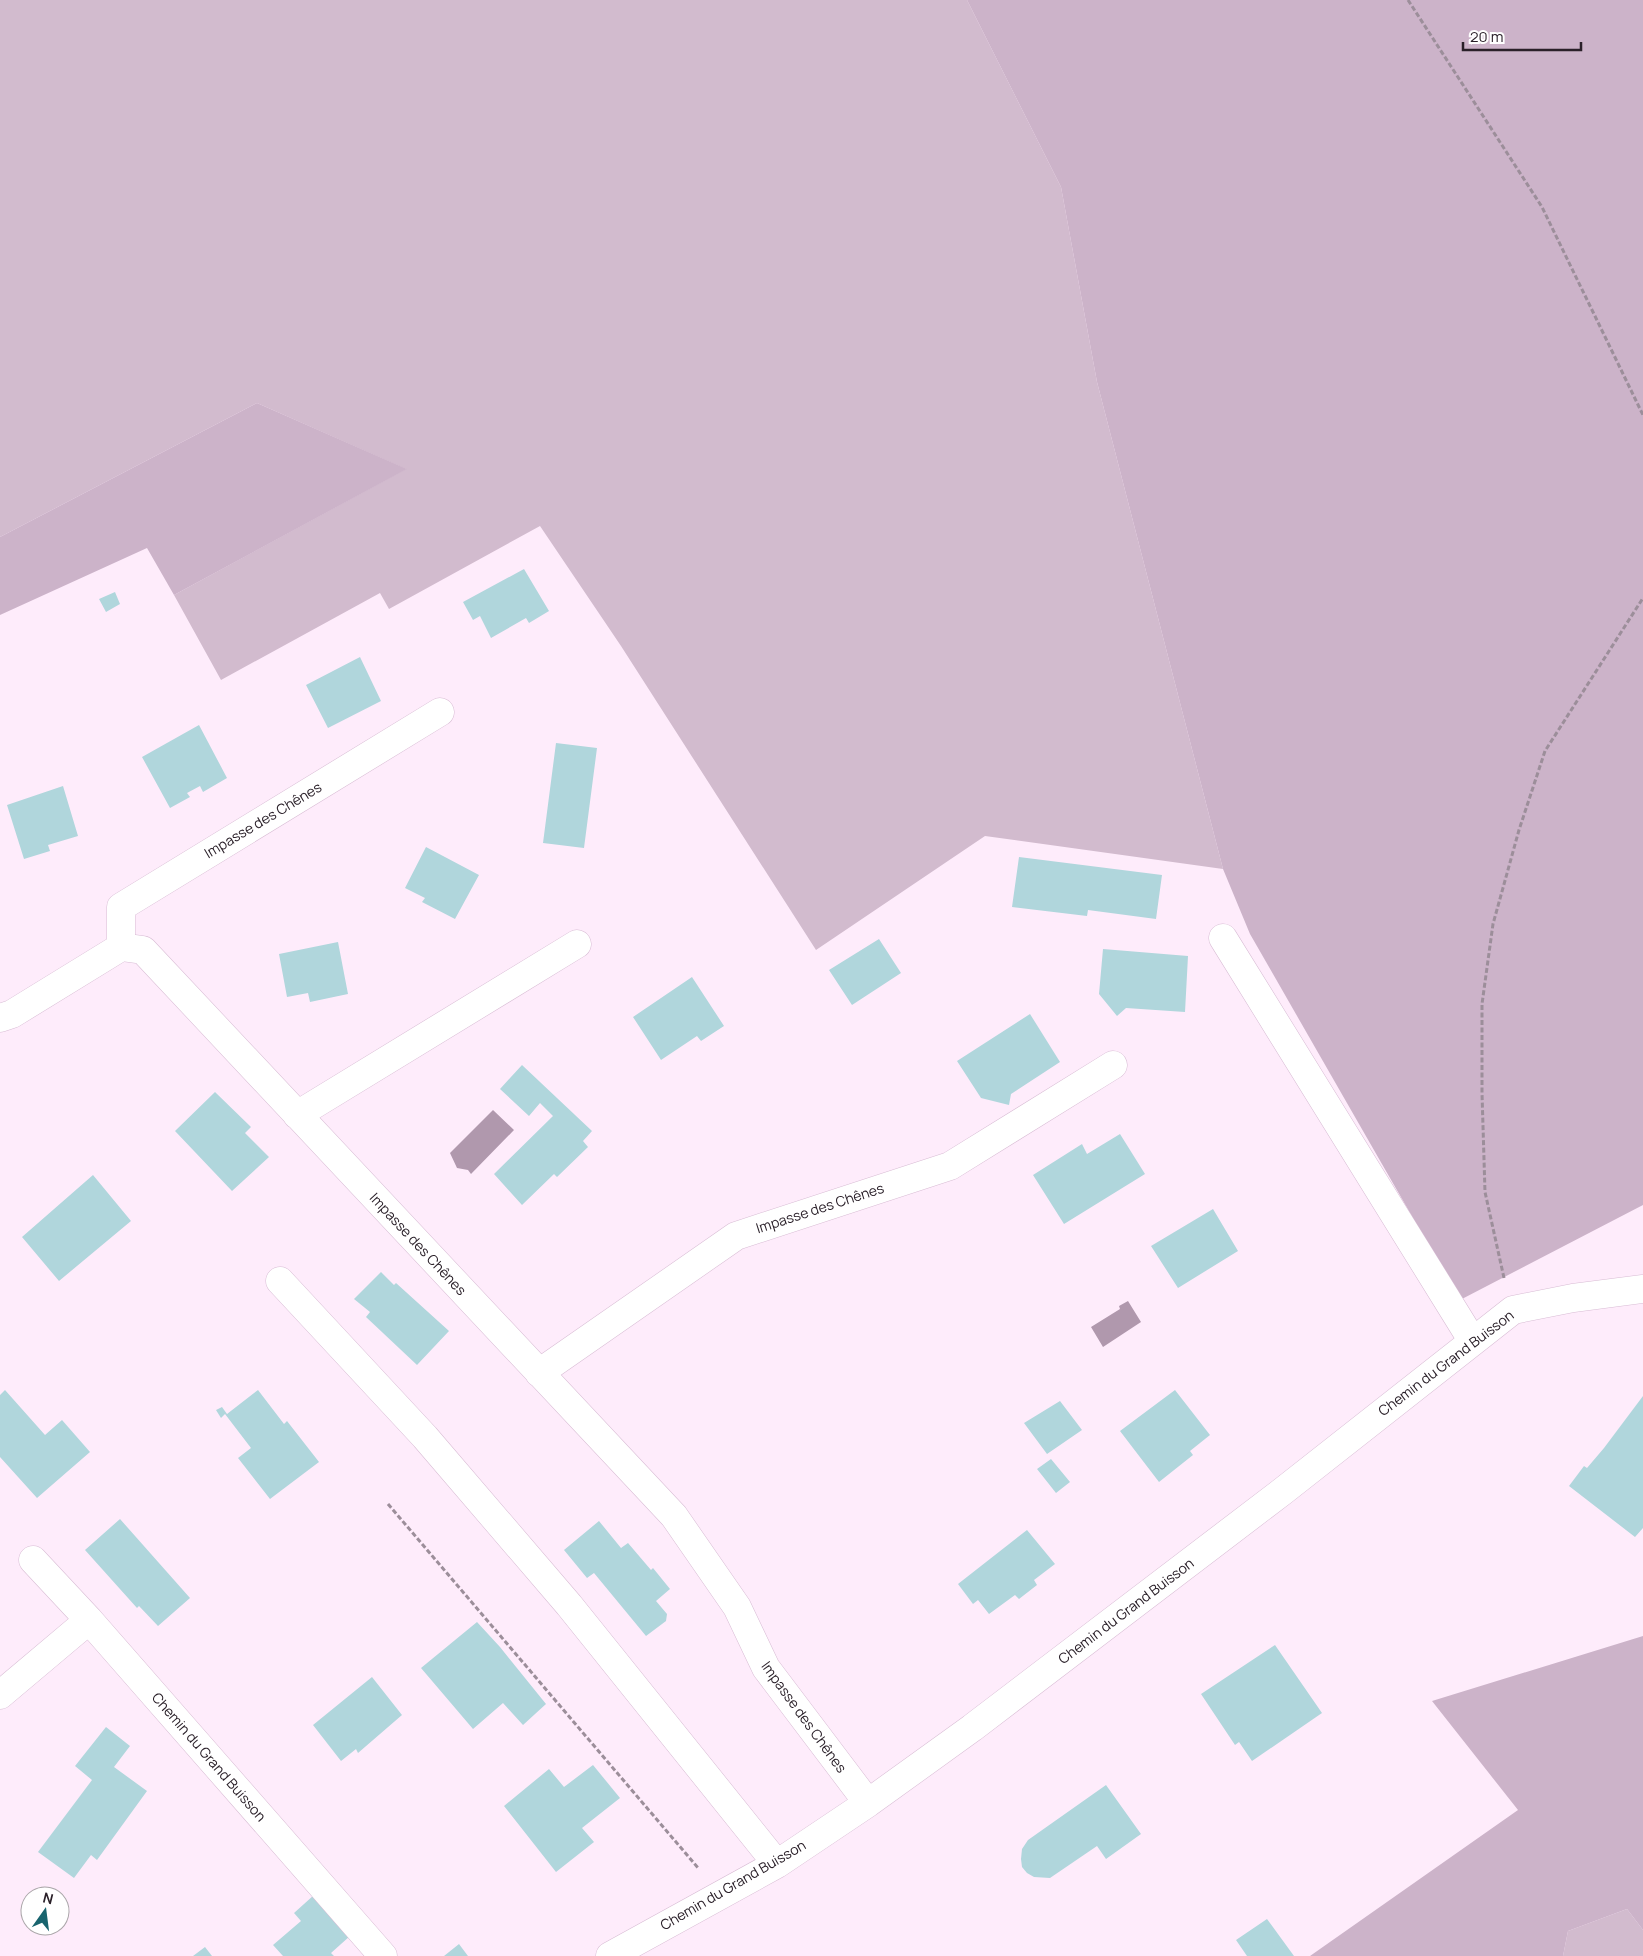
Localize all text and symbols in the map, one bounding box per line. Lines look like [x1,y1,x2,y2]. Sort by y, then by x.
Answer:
scale bar [1463,20,1580,52]
text: 20 m [1470,26,1503,47]
street label: Impasse des Chênes [201,777,325,862]
street label: Impasse des Chênes [753,1178,886,1237]
street label: Impasse des Chênes [366,1188,471,1299]
street label: Chemin du Grand Buisson [1374,1305,1517,1420]
street label: Chemin du Grand Buisson [1054,1553,1197,1668]
street label: Impasse des Chênes [757,1657,851,1776]
street label: Chemin du Grand Buisson [148,1688,271,1825]
street label: Chemin du Grand Buisson [656,1835,809,1934]
north arrow [20,1886,70,1936]
text: N [41,1887,55,1908]

